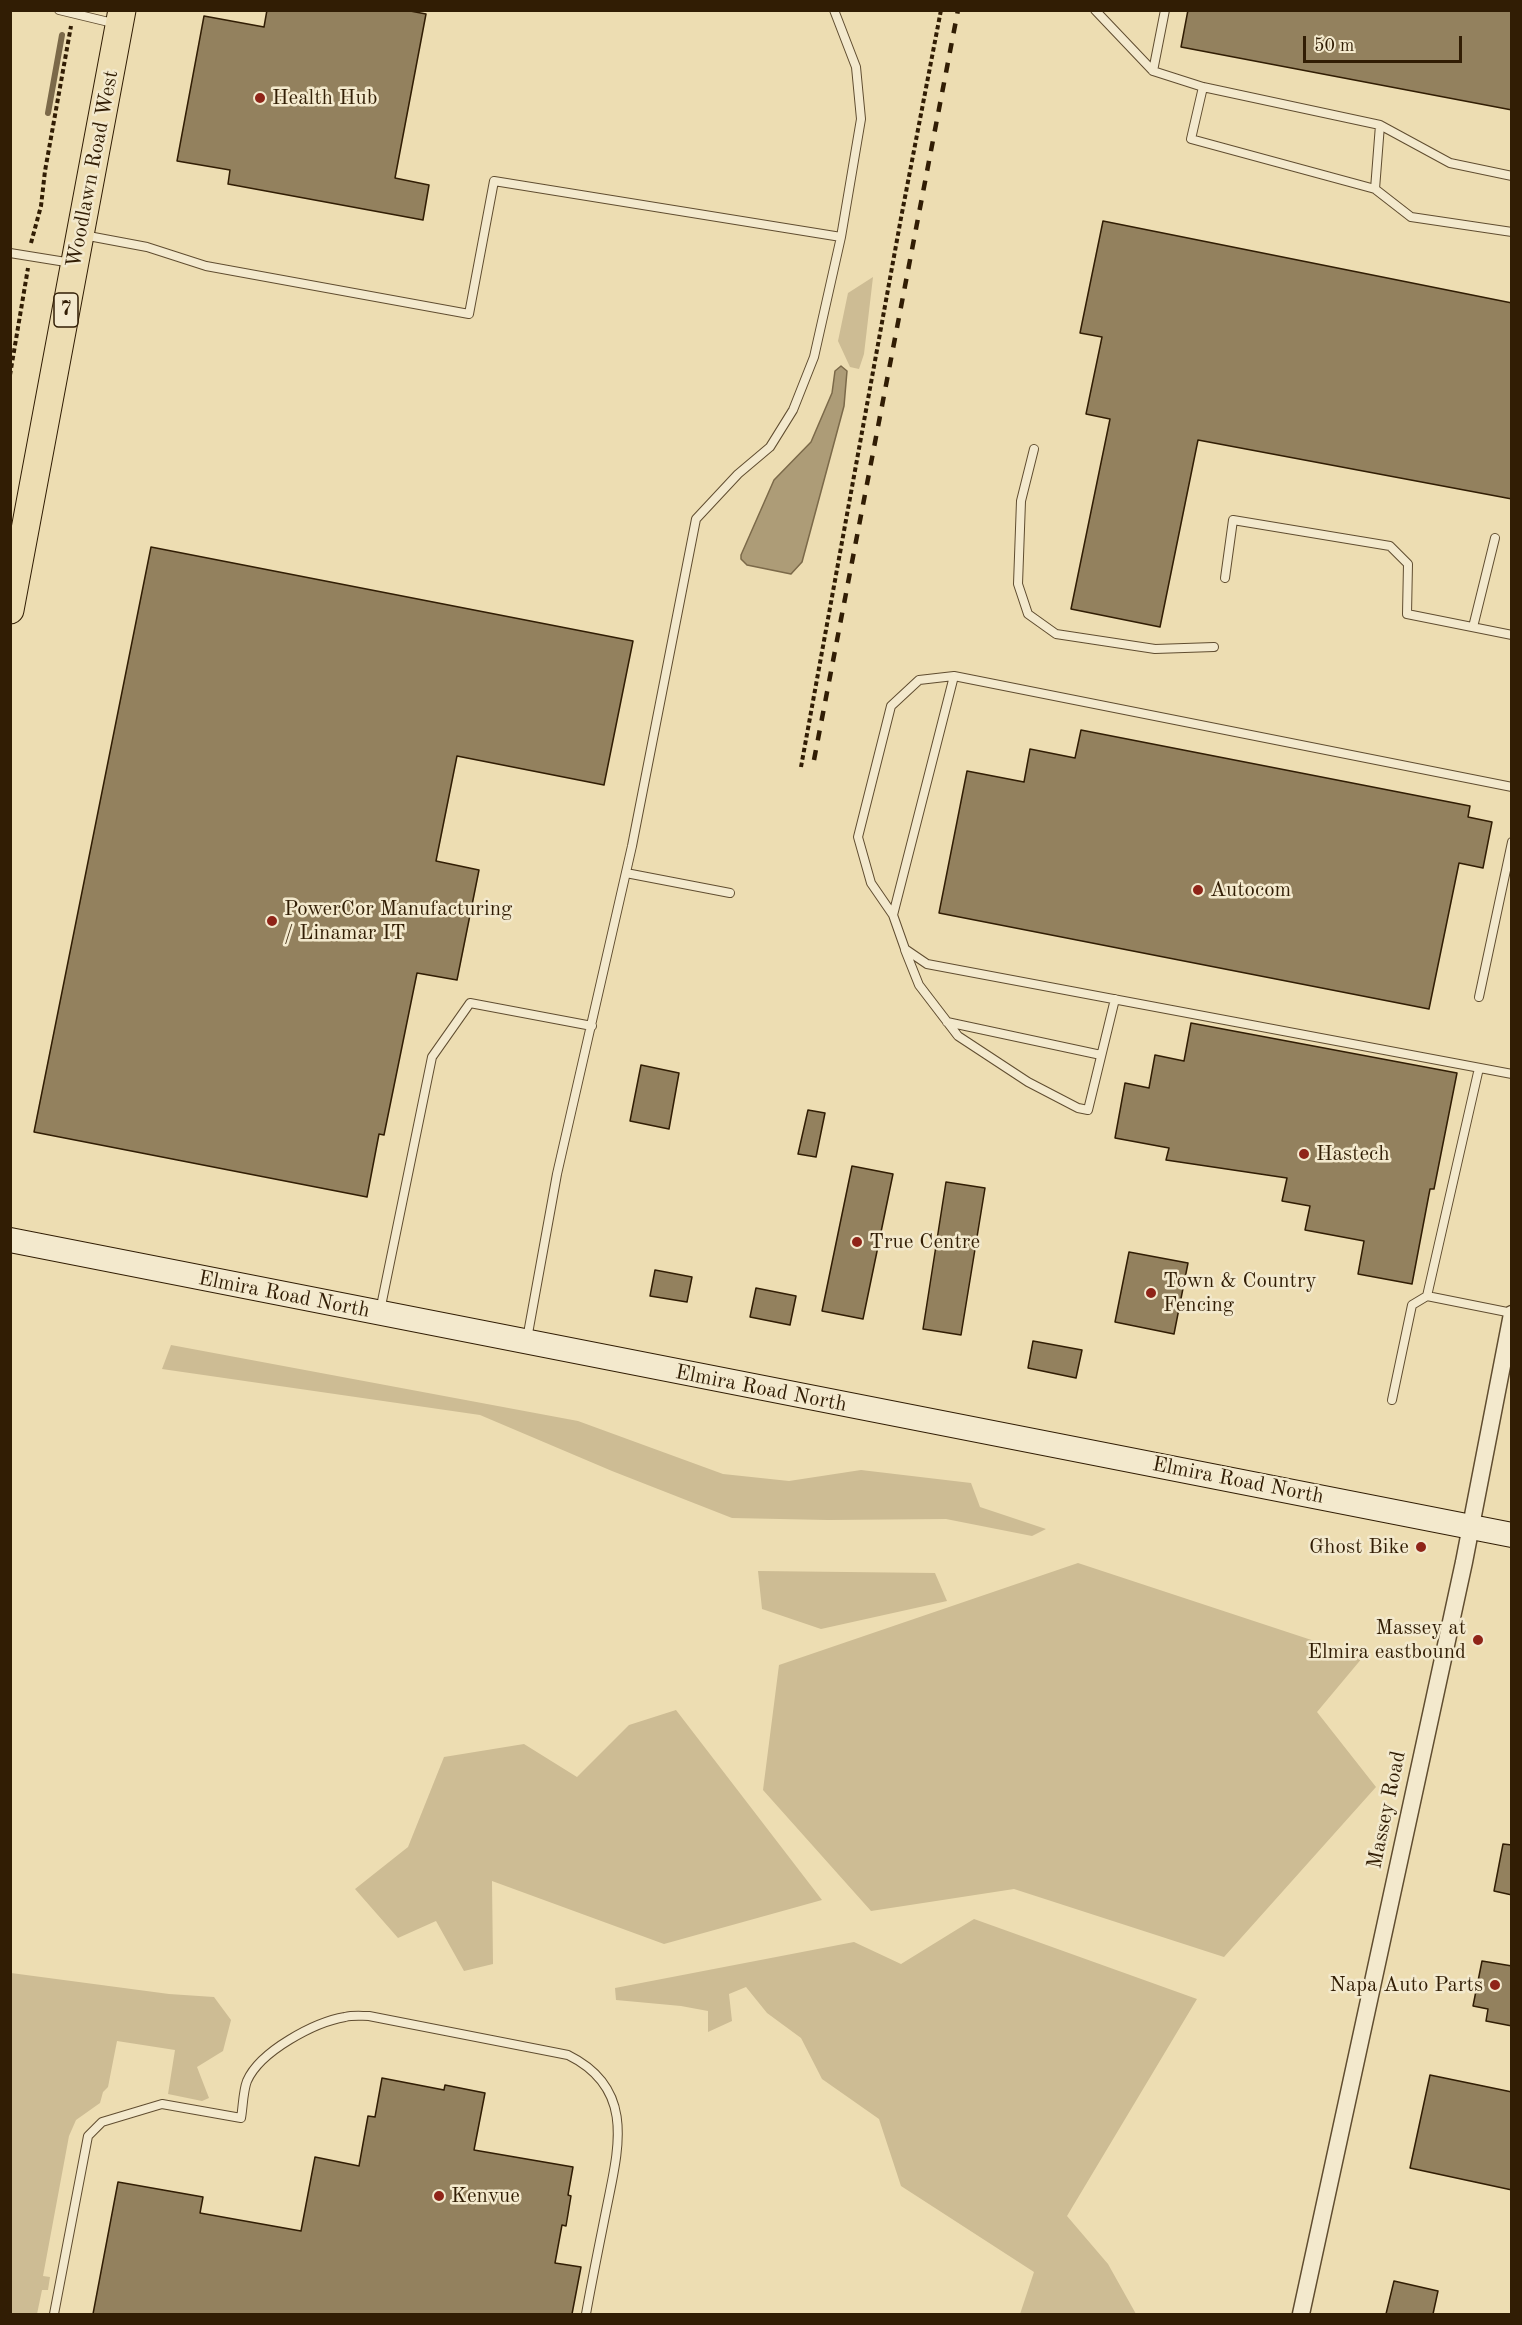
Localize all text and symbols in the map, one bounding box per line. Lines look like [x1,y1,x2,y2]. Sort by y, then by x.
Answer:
scale bar [1306,24,1465,62]
text: 50 m [1314,37,1354,55]
street label: Woodlawn Road West [62,68,124,270]
place label: Health Hub [272,85,377,111]
marker: Health Hub [253,91,267,105]
road number: 7 [54,293,78,327]
place label: Autocom [1210,877,1291,903]
marker: Autocom [1191,883,1205,897]
place label: PowerCor Manufacturing / Linamar IT [284,896,512,946]
marker: PowerCor Manufacturing / Linamar IT [265,914,279,928]
place label: Hastech [1316,1141,1390,1167]
marker: Hastech [1297,1147,1311,1161]
place label: True Centre [869,1229,980,1255]
marker: True Centre [850,1235,864,1249]
street label: Elmira Road North [196,1266,372,1324]
place label: Town & Country Fencing [1163,1268,1317,1318]
marker: Town & Country Fencing [1144,1286,1158,1300]
street label: Elmira Road North [673,1360,849,1418]
street label: Elmira Road North [1150,1452,1326,1510]
place label: Ghost Bike [1309,1534,1409,1560]
marker: Ghost Bike [1414,1540,1428,1554]
place label: Massey at Elmira eastbound [1307,1615,1466,1665]
marker: Massey at Elmira eastbound [1471,1633,1485,1647]
street label: Massey Road [1362,1749,1412,1871]
place label: Napa Auto Parts [1330,1972,1483,1998]
marker: Napa Auto Parts [1488,1978,1502,1992]
place label: Kenvue [451,2183,520,2209]
marker: Kenvue [432,2189,446,2203]

